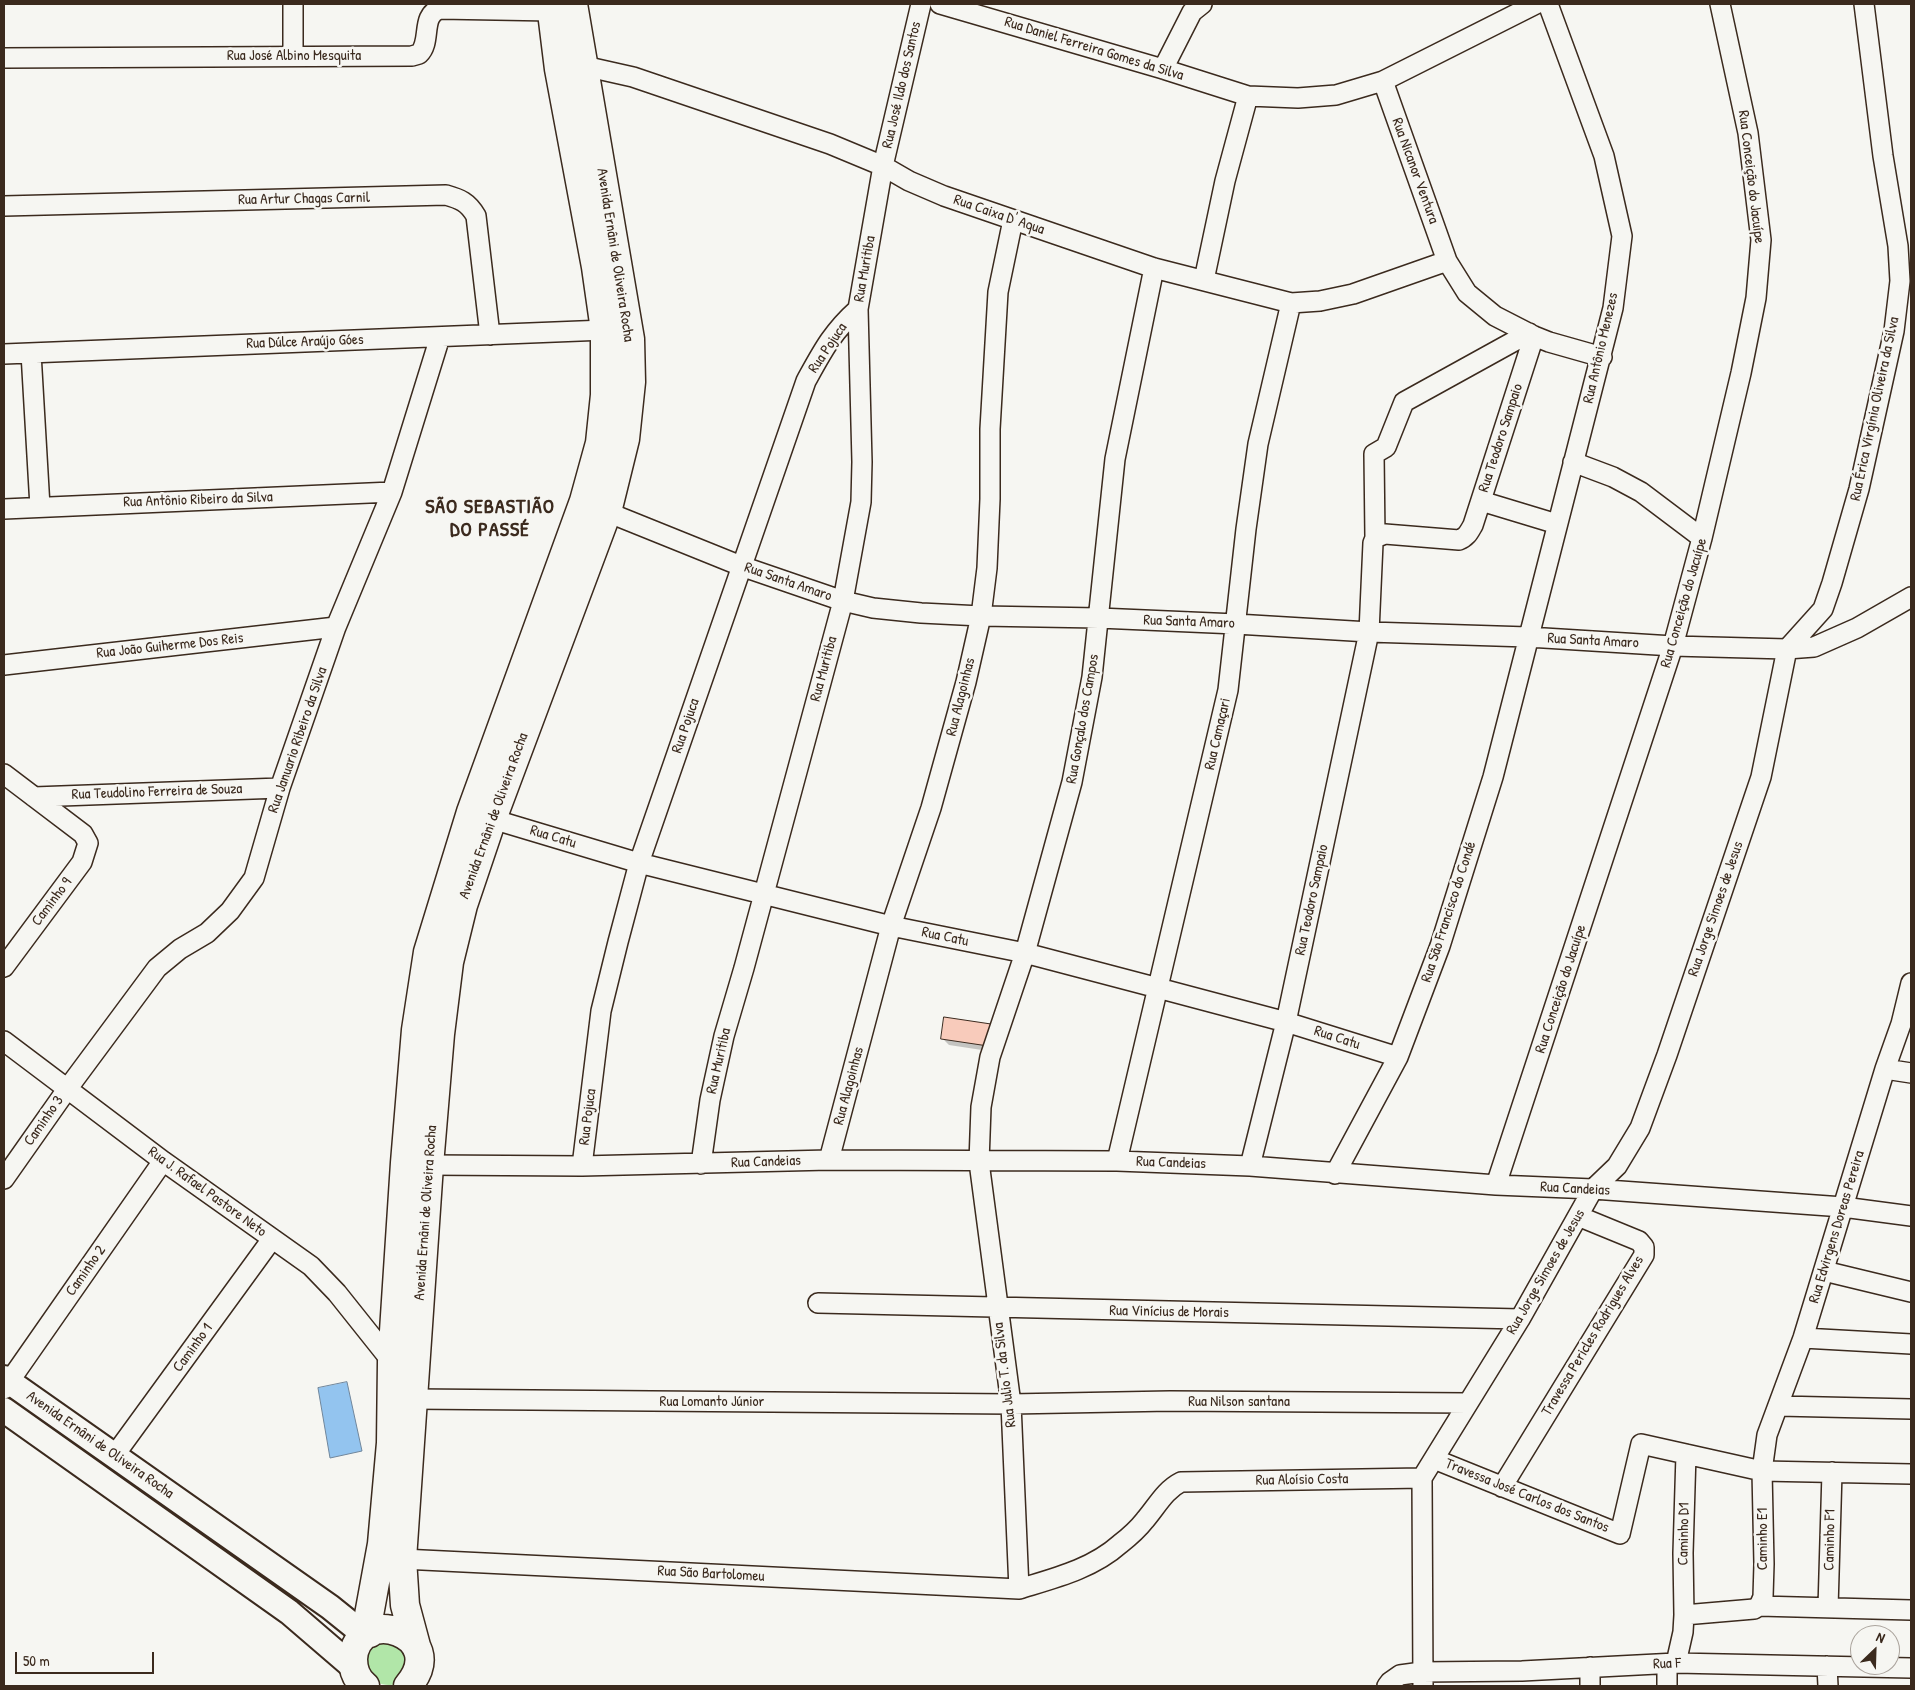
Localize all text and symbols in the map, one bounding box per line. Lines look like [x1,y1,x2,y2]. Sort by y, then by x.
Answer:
street label: Rua Daniel Ferreira Gomes da Silva [1002,13,1186,85]
street label: Rua José Ildo dos Santos [879,20,925,150]
street label: Rua José Albino Mesquita [227,47,361,65]
street label: Rua Conceição do Jacuípe [1734,109,1768,245]
street label: Rua Nicanor Ventura [1388,116,1442,226]
street label: Avenida Ernâni de Oliveira Rocha [592,167,638,343]
street label: Rua Artur Chagas Carnil [238,189,370,209]
street label: Rua Caixa D' Aqua [951,191,1047,239]
street label: Rua Muritiba [850,235,880,303]
street label: Rua Antônio Menezes [1580,291,1622,405]
street label: Rua Érica Virgínia Oliveira da Silva [1847,315,1903,503]
street label: Rua Pojuca [805,319,851,377]
street label: Rua Dúlce Araújo Góes [246,331,364,353]
street label: Rua Teodoro Sampaio [1475,381,1527,495]
street label: Rua Antônio Ribeiro da Silva [123,488,273,512]
district label: SÃO SEBASTIÃO DO PASSÉ [424,496,556,543]
street label: Rua Conceição do Jacuípe [1657,536,1711,670]
street label: Rua Santa Amaro [742,559,834,605]
street label: Rua Santa Amaro [1143,611,1235,633]
street label: Rua João Guiherme Dos Reis [96,629,244,663]
street label: Rua Santa Amaro [1547,630,1639,652]
street label: Rua Muritiba [807,634,841,704]
street label: Rua Gonçalo dos Campos [1063,653,1103,785]
street label: Rua Alagoinhas [943,656,979,738]
street label: Rua Januario Ribeiro da Silva [265,665,331,815]
street label: Rua Pojuca [668,696,704,756]
street label: Rua Camaçari [1201,696,1235,772]
street label: Avenida Ernâni de Oliveira Rocha [456,730,532,902]
street label: Rua Teudolino Ferreira de Souza [71,780,243,804]
street label: Rua Catu [528,821,578,853]
street label: Rua São Francisco do Condé [1418,839,1480,985]
street label: Rua Jorge Simoes de Jesus [1684,839,1748,979]
street label: Rua Teodoro Sampaio [1291,843,1333,957]
street label: Caminho 9 [28,874,76,930]
street label: Rua Catu [920,923,970,951]
street label: Rua Conceição do Jacuípe [1532,923,1590,1055]
street label: Rua Catu [1312,1022,1362,1054]
street label: Rua Muritiba [703,1026,735,1096]
street label: Rua Alagoinhas [830,1045,868,1127]
street label: Rua Pojuca [576,1088,600,1146]
street label: Caminho 3 [20,1093,68,1149]
street label: Avenida Ernâni de Oliveira Rocha [411,1125,441,1301]
street label: Rua J. Rafael Pastore Neto [144,1143,270,1241]
street label: Rua Edvirgens Doreas Pereira [1805,1149,1869,1305]
street label: Rua Candeias [731,1152,801,1172]
street label: Rua Candeias [1136,1153,1206,1173]
street label: Rua Candeias [1540,1178,1610,1200]
street label: Rua Jorge Simoes de Jesus [1503,1206,1589,1338]
street label: Caminho 2 [62,1242,110,1300]
street label: Travessa Pericles Rodrigues Alves [1538,1253,1648,1419]
street label: Rua Vinícius de Morais [1109,1302,1229,1322]
street label: Caminho 1 [169,1320,217,1376]
street label: Rua Julio T. da Silva [990,1322,1020,1428]
street label: Avenida Ernâni de Oliveira Rocha [23,1387,177,1503]
street label: Rua Lomanto Júnior [660,1393,764,1411]
street label: Rua Nilson santana [1188,1393,1290,1411]
street label: Travessa José Carlos dos Santos [1442,1455,1612,1537]
street label: Rua Aloísio Costa [1256,1470,1348,1490]
street label: Caminho D1 [1674,1502,1694,1566]
street label: Caminho E1 [1754,1508,1772,1570]
street label: Caminho F1 [1820,1509,1840,1571]
street label: Rua São Bartolomeu [657,1562,765,1586]
north arrow [1850,1625,1900,1675]
text: N [1874,1627,1888,1647]
scale bar [18,1642,156,1674]
text: 50 m [23,1650,50,1671]
street label: Rua F [1653,1655,1681,1673]

